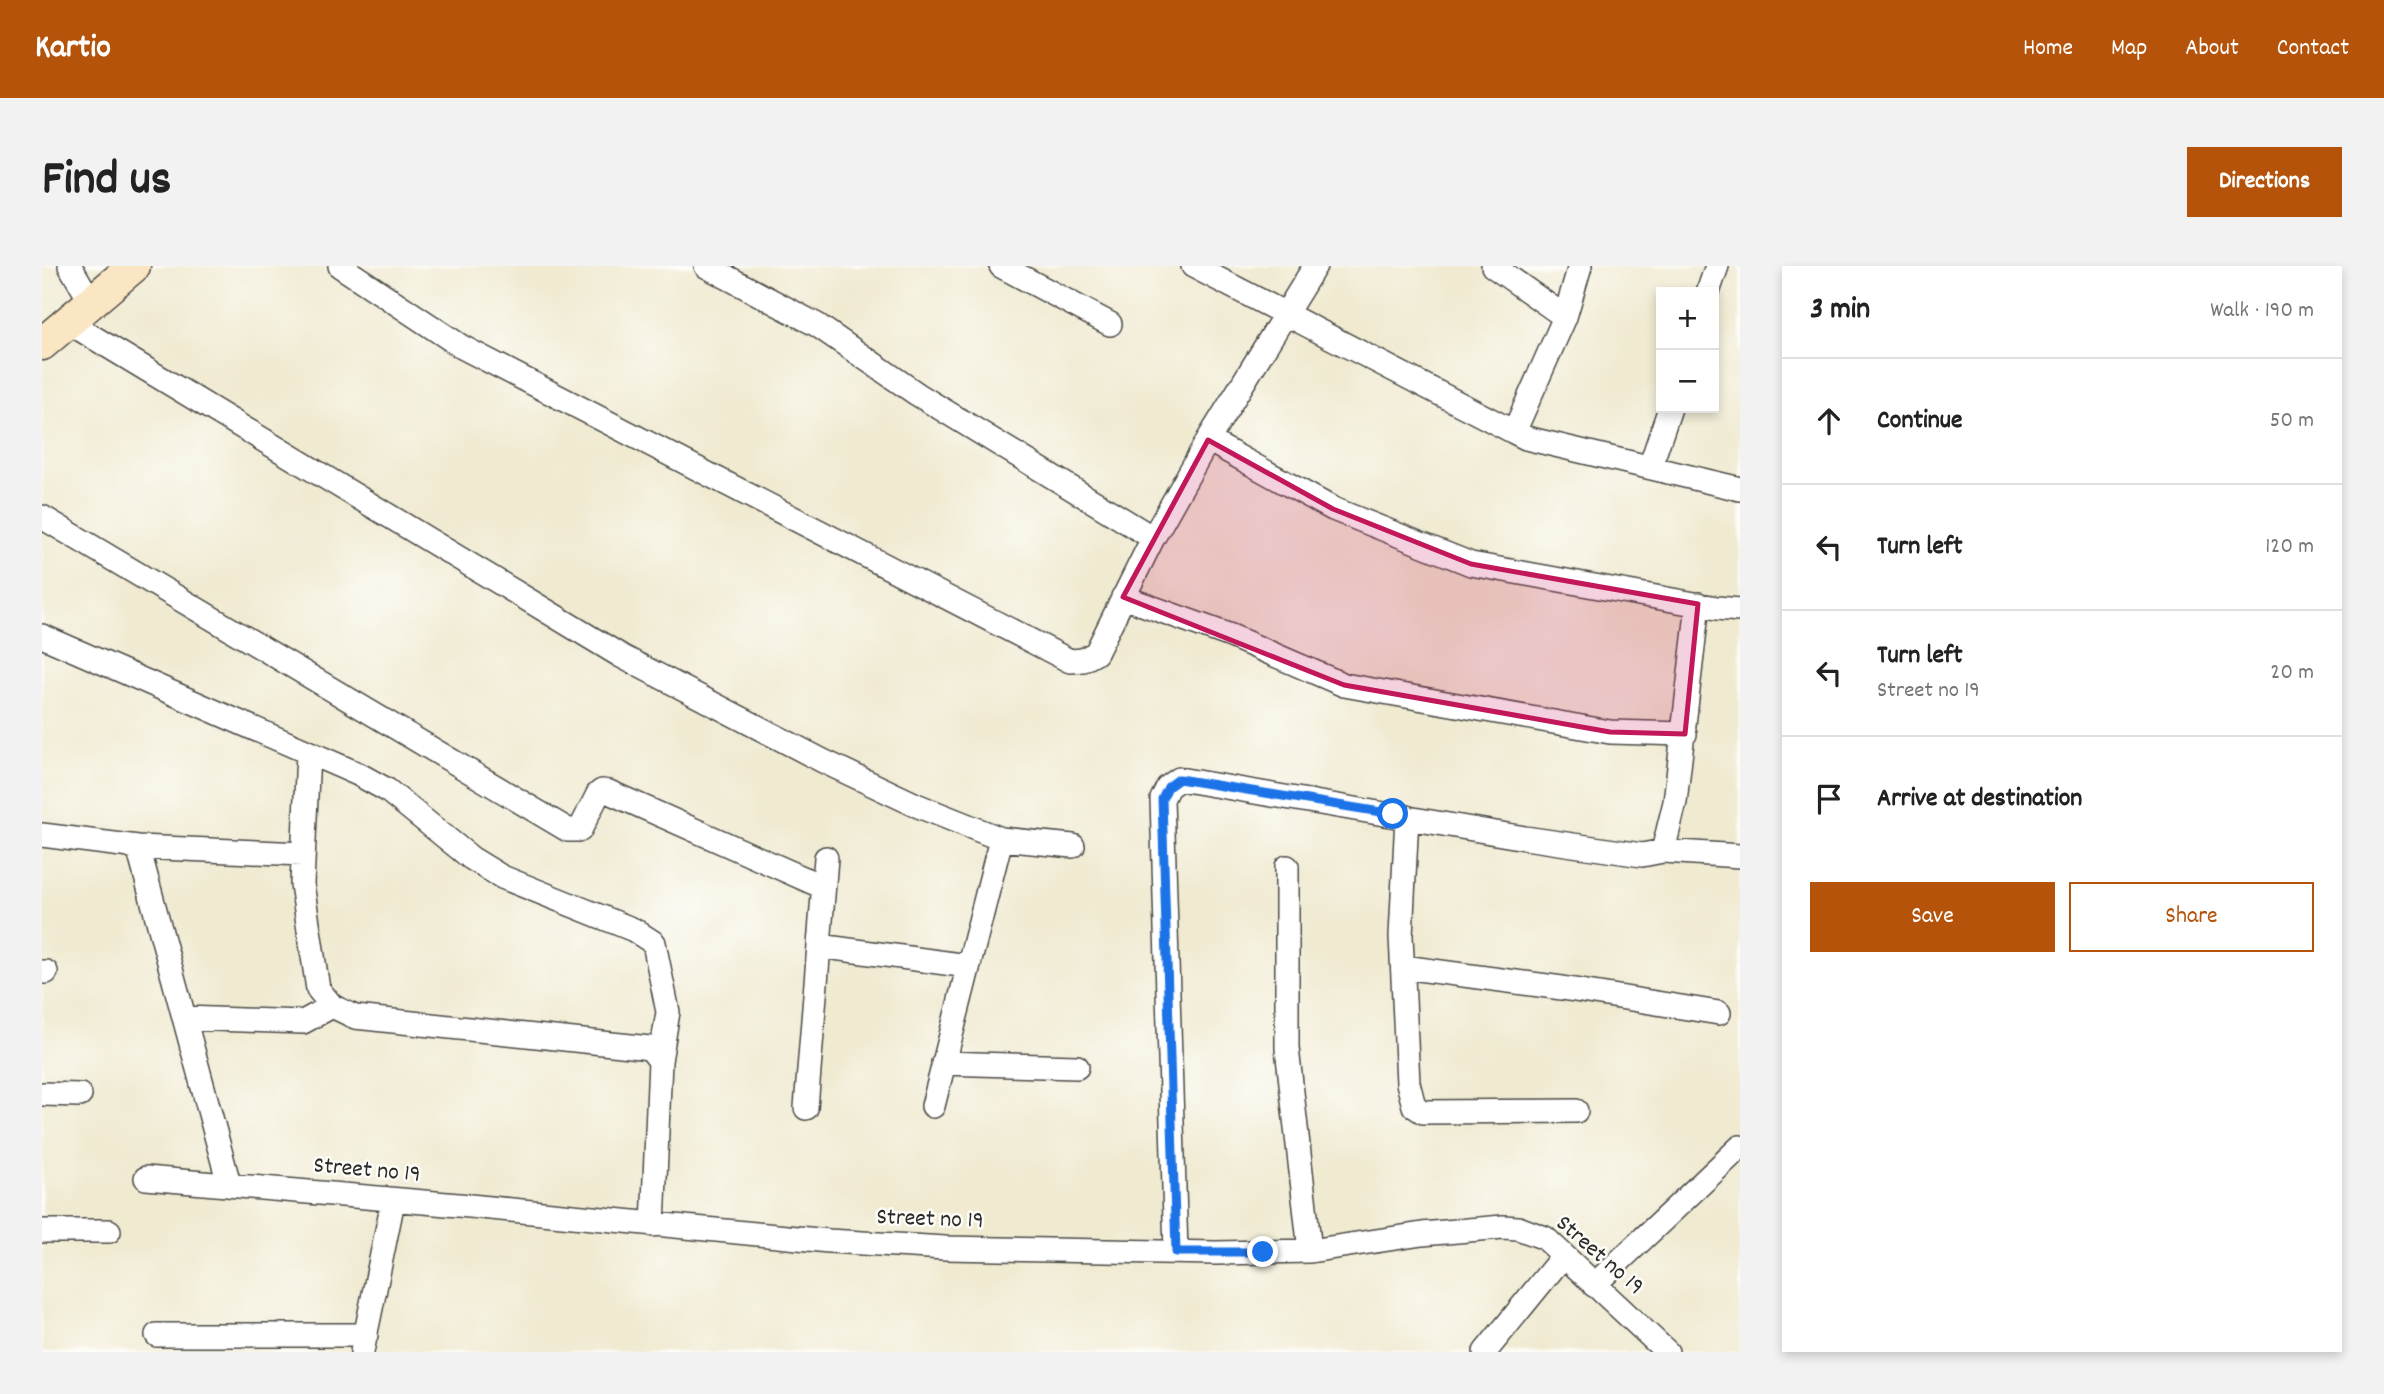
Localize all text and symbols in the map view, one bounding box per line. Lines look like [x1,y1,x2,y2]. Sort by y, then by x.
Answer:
text: Kartio [35,26,111,73]
text: Home [2023,32,2073,66]
text: Map [2111,32,2147,66]
text: About [2185,32,2239,66]
text: Contact [2277,32,2349,66]
text: Find us [42,147,171,217]
button: Directions [2187,147,2342,217]
map controls [1656,287,1719,413]
button: + [1656,287,1719,350]
text: 3 min [1810,290,1870,333]
text: Walk · 190 m [2210,295,2314,328]
button: − [1656,350,1719,413]
icon: ahead [1810,402,1848,440]
text: Continue [1877,403,1962,440]
text: 50 m [2270,405,2314,438]
icon: left [1810,528,1848,566]
text: Turn left [1877,529,1963,566]
text: 120 m [2265,531,2314,564]
text: Turn left [1877,638,1963,675]
icon: left [1810,654,1848,692]
text: 20 m [2270,657,2314,690]
text: Street no 19 [1877,675,1980,708]
icon: arrive [1810,780,1848,818]
text: Arrive at destination [1877,781,2082,818]
route start [1377,798,1408,829]
button: Save [1810,882,2055,952]
button: Share [2069,882,2314,952]
street label: Street no 19 [312,1149,422,1193]
street label: Street no 19 [876,1201,984,1239]
street label: Street no 19 [1547,1208,1651,1304]
route end [1247,1236,1278,1267]

